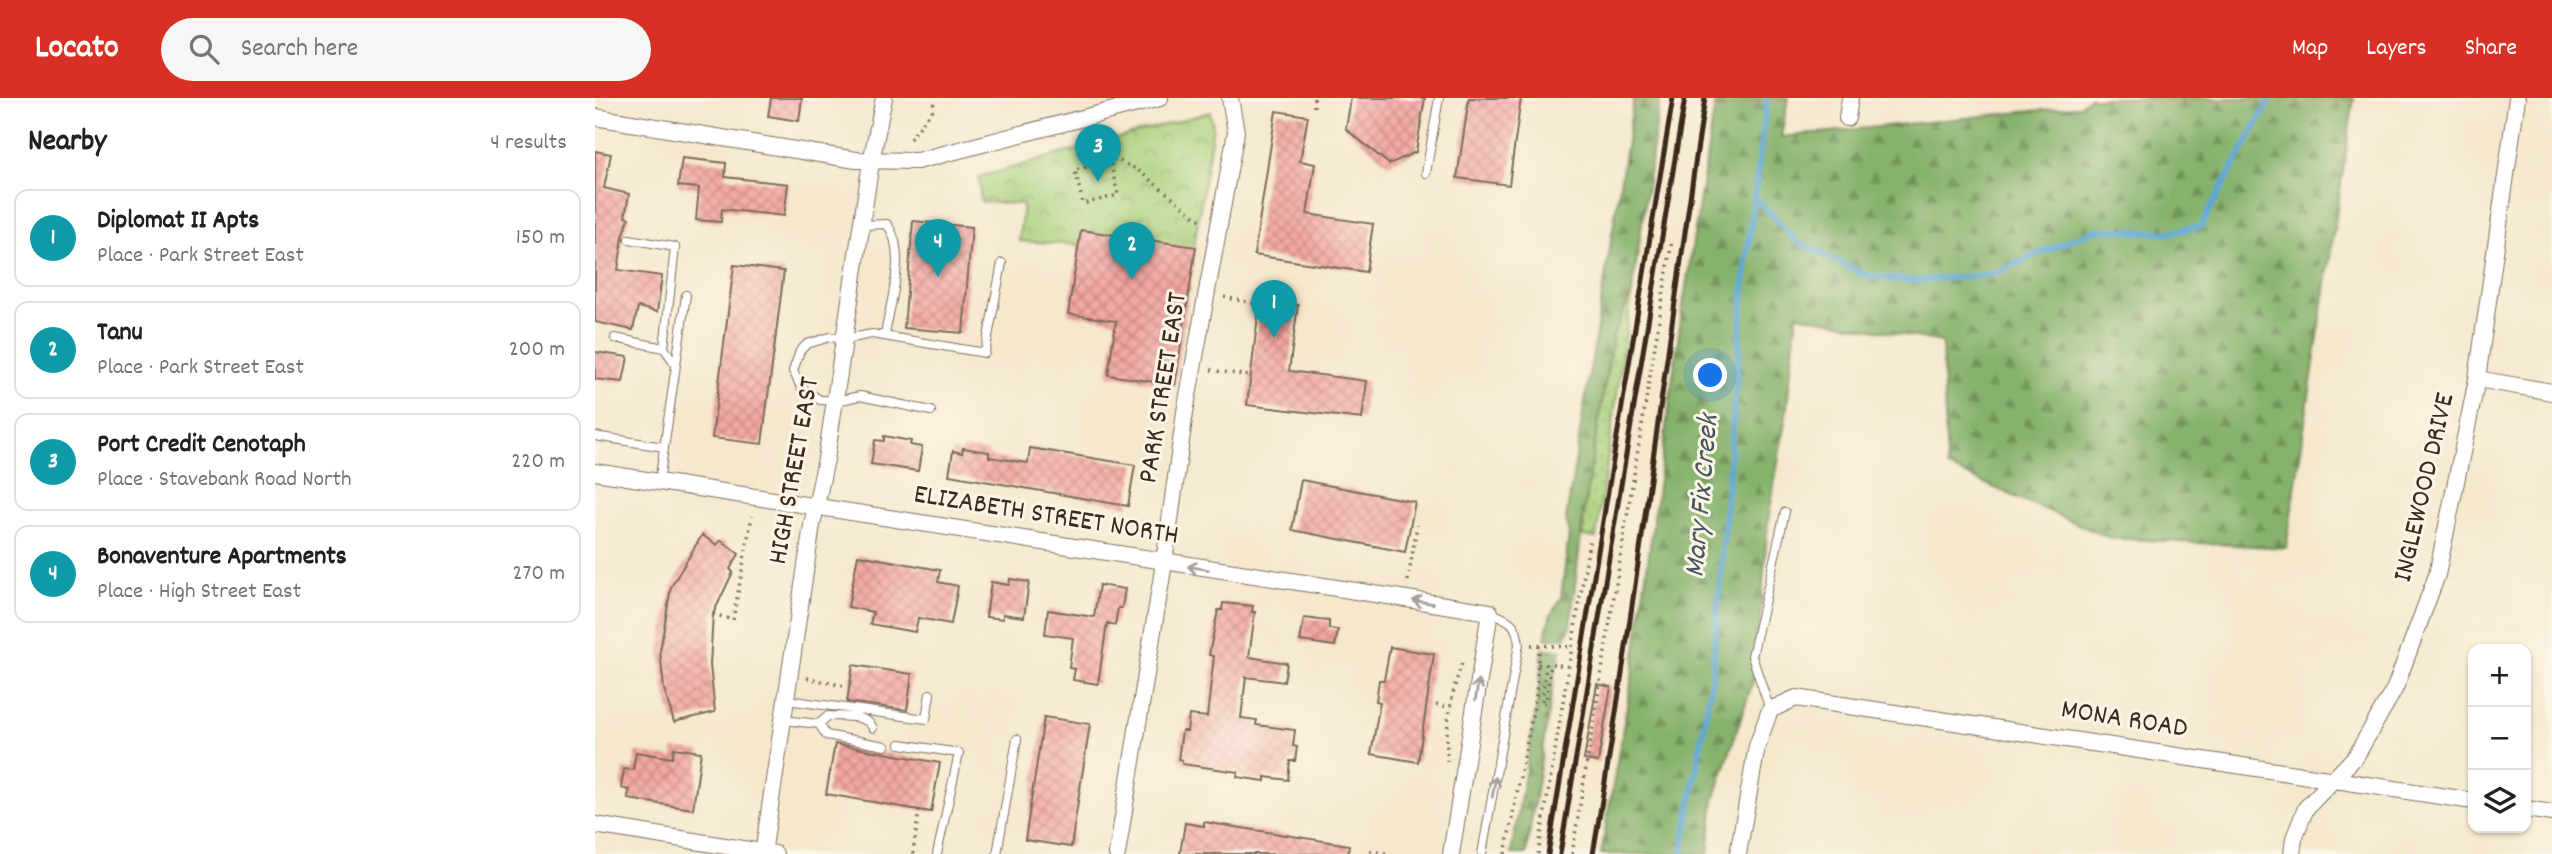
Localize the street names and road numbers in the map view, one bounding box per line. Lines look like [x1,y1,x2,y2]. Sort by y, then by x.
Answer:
street label: PARK STREET EAST [1130,290,1200,486]
street label: HIGH STREET EAST [760,374,832,568]
street label: INGLEWOOD DRIVE [2385,389,2467,586]
street label: ELIZABETH STREET NORTH [911,476,1181,558]
street label: MONA ROAD [2058,691,2190,751]

